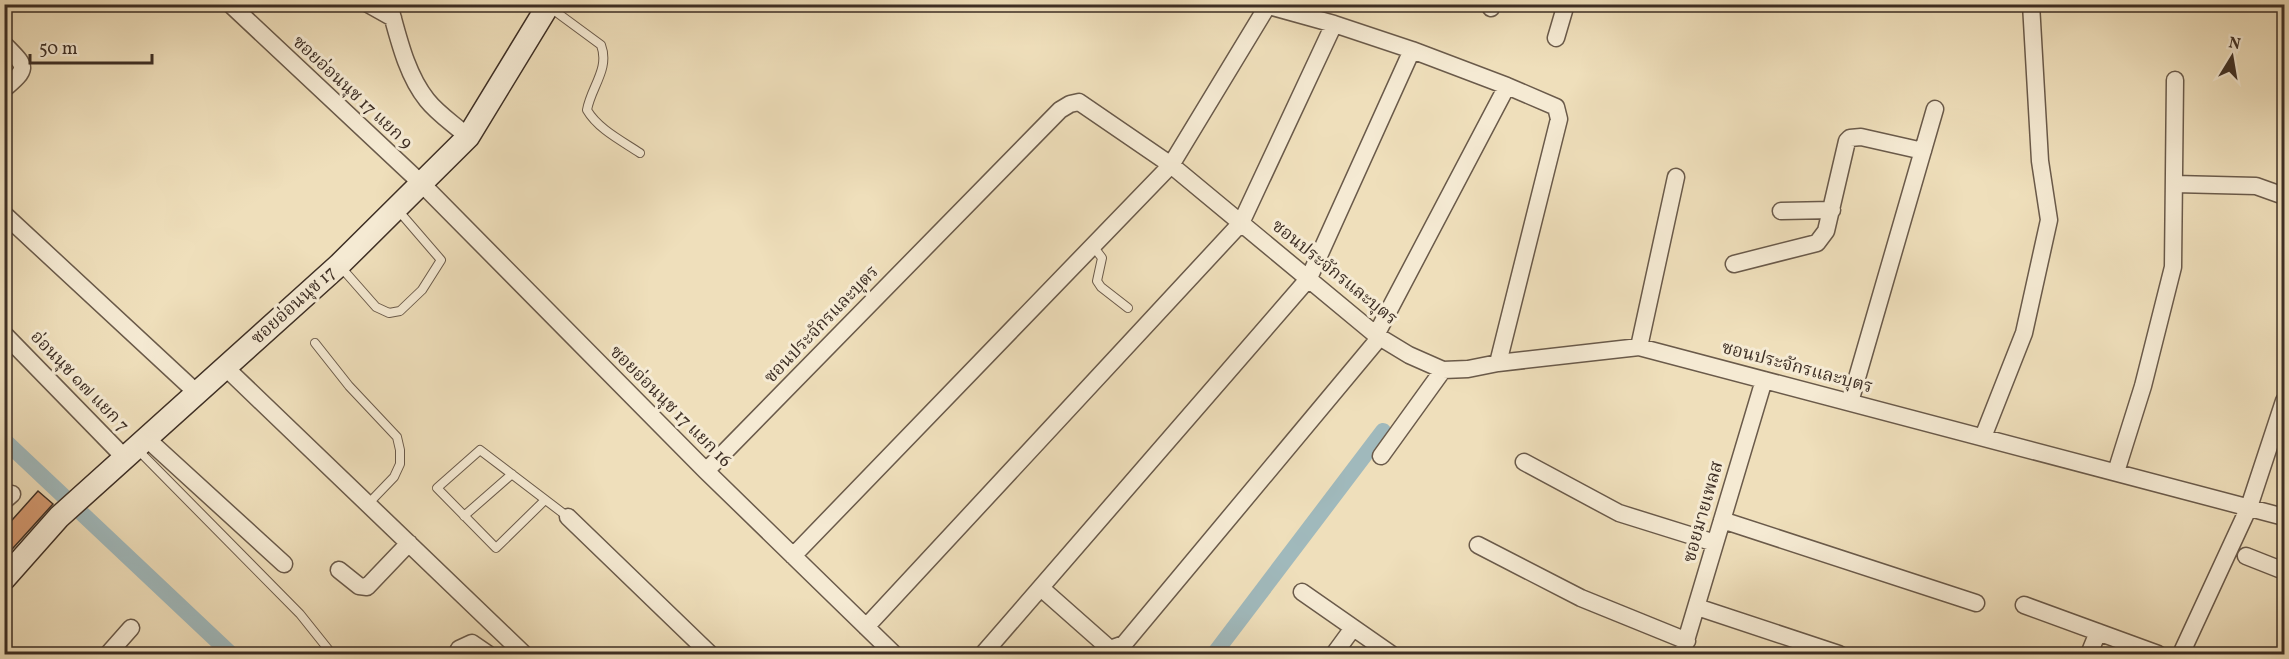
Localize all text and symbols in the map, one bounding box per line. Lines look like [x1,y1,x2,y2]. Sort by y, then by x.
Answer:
scale bar [30,27,152,65]
north arrow [2202,27,2262,87]
street label: ซอยอ่อนนุช 17 แยก 9 [286,30,418,156]
text: N [2227,32,2243,56]
text: 50 m [39,37,78,62]
street label: ซอนประจักรและบุตร [1266,214,1402,332]
street label: ซอนประจักรและบุตร [759,260,885,390]
street label: ซอยอ่อนนุช 17 [246,261,342,351]
street label: อ่อนนุช ๑๗ แยก 7 [24,326,134,438]
street label: ซอนประจักรและบุตร [1719,336,1875,400]
street label: ซอยอ่อนนุช 17 แยก 16 [603,340,737,474]
street label: ซอยมายเพลส [1678,458,1730,566]

